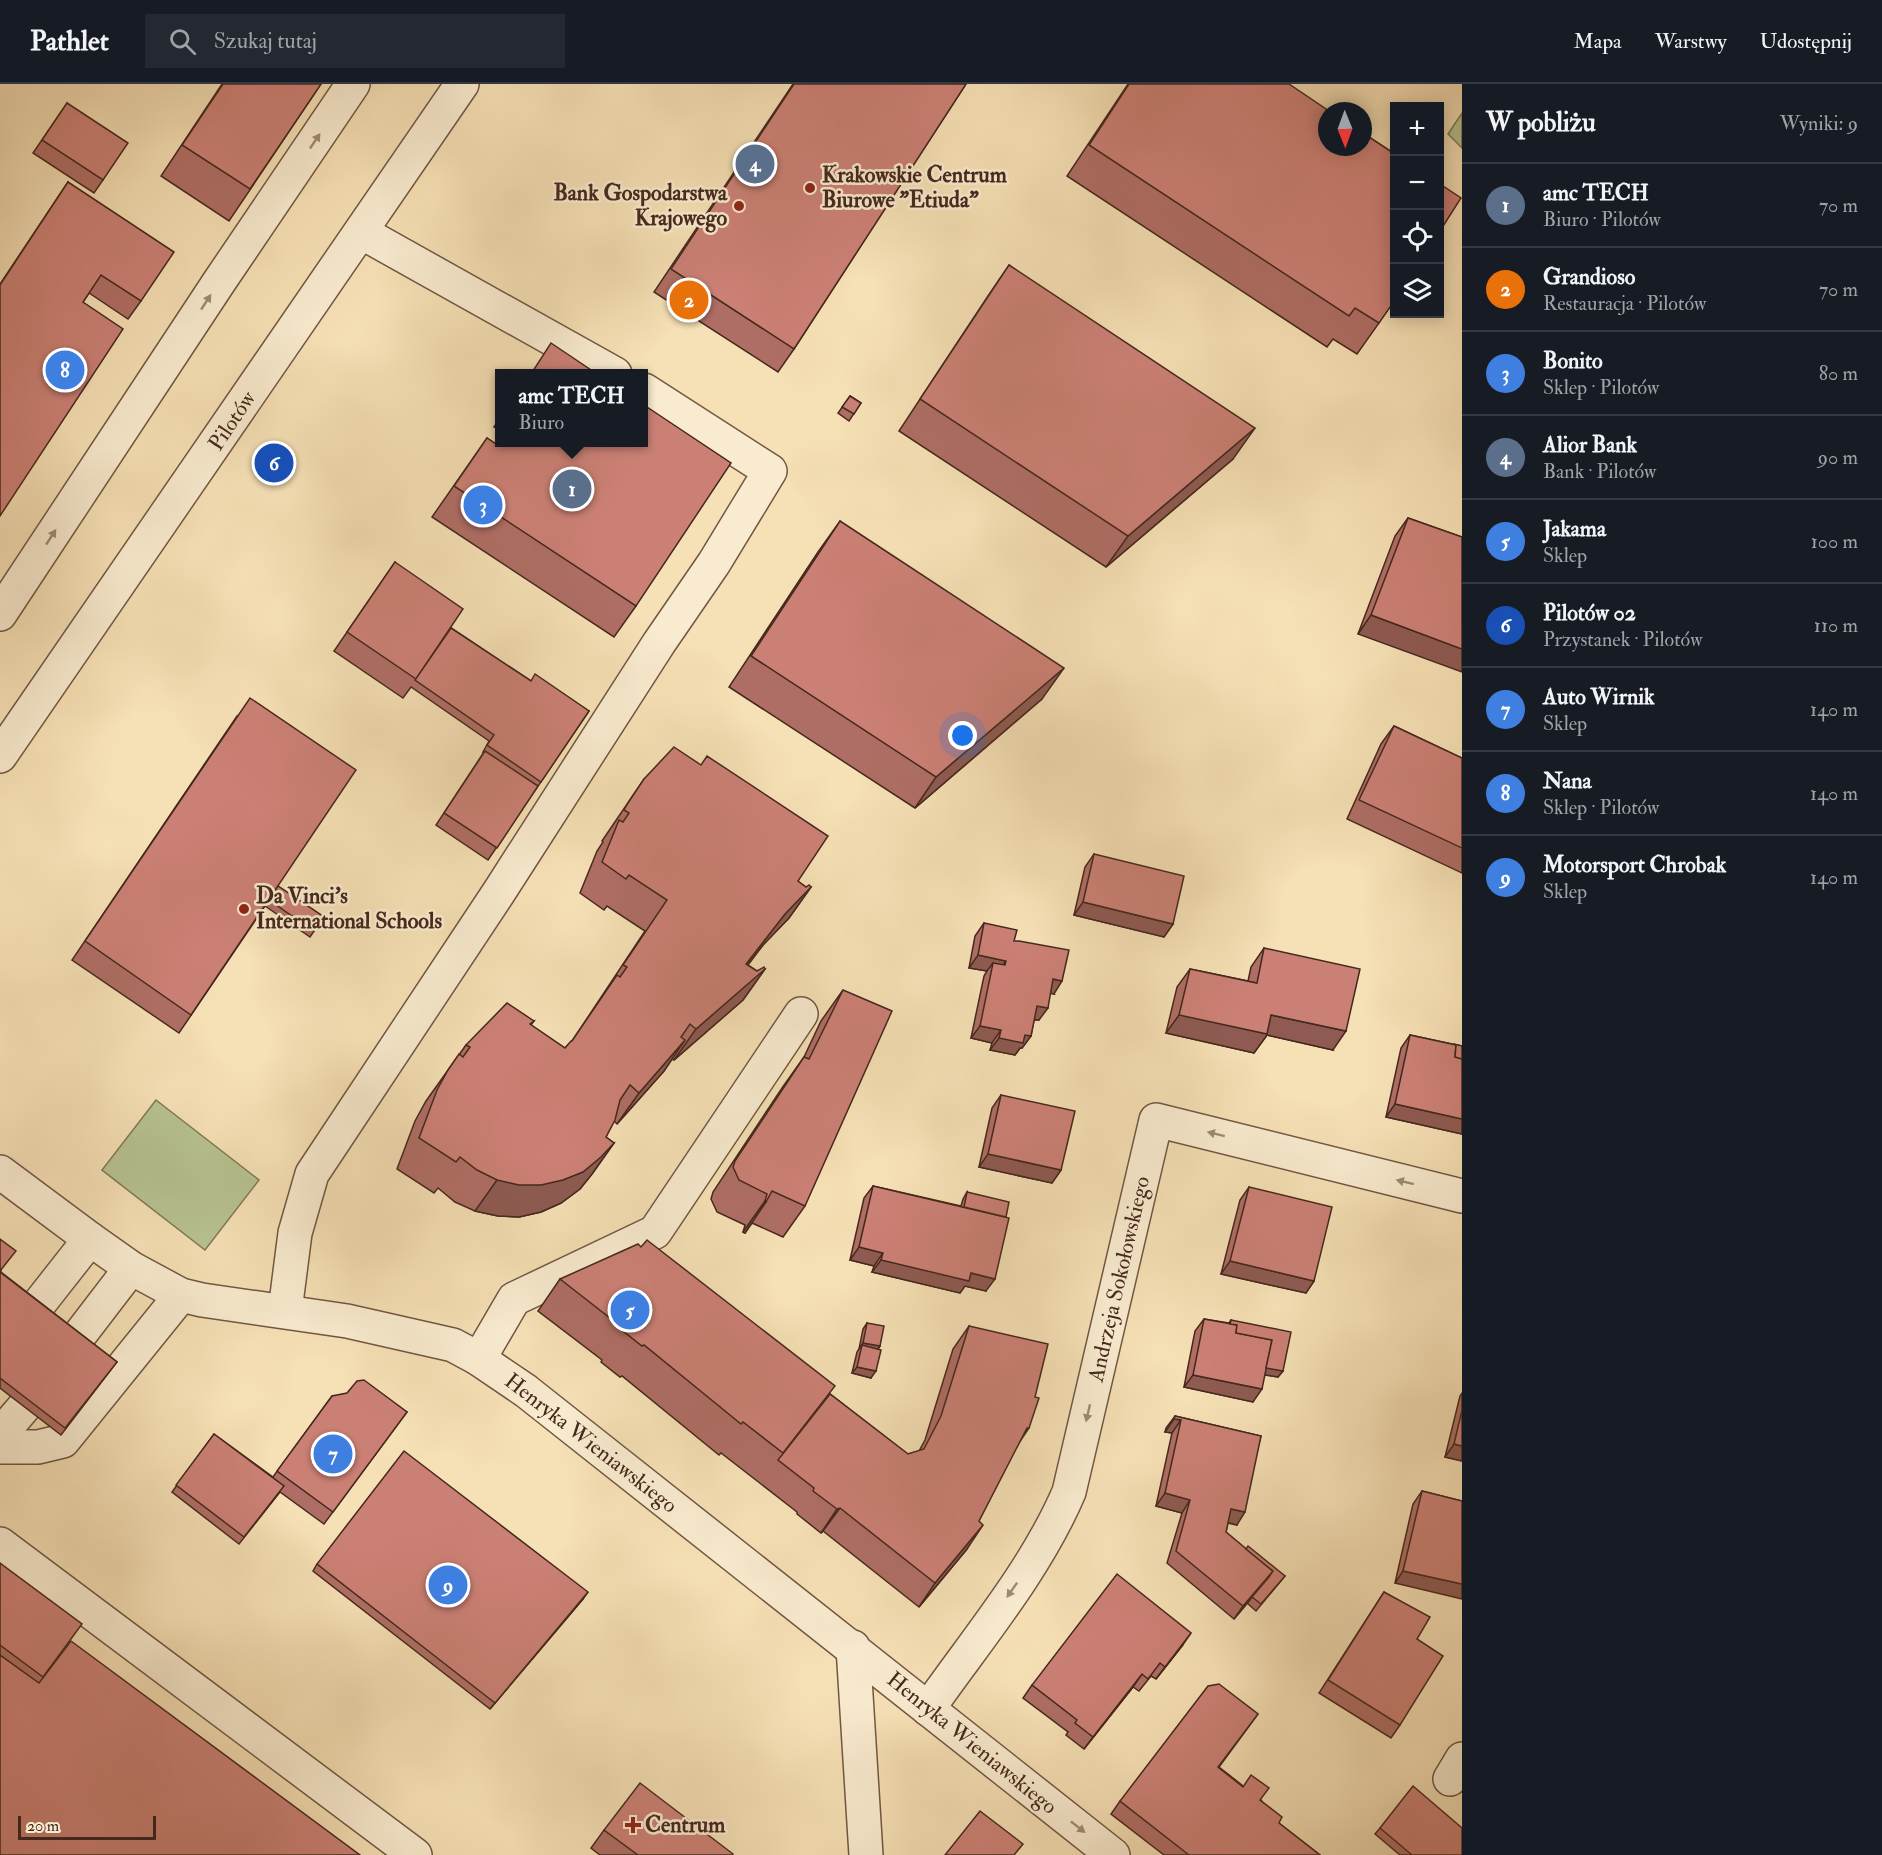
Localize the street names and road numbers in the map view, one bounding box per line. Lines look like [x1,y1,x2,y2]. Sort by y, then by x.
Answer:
street label: Pilotów [202,386,262,456]
street label: Andrzeja Sokołowskiego [1081,1173,1156,1386]
street label: Henryka Wieniawskiego [499,1367,683,1519]
street label: Henryka Wieniawskiego [881,1666,1063,1820]

